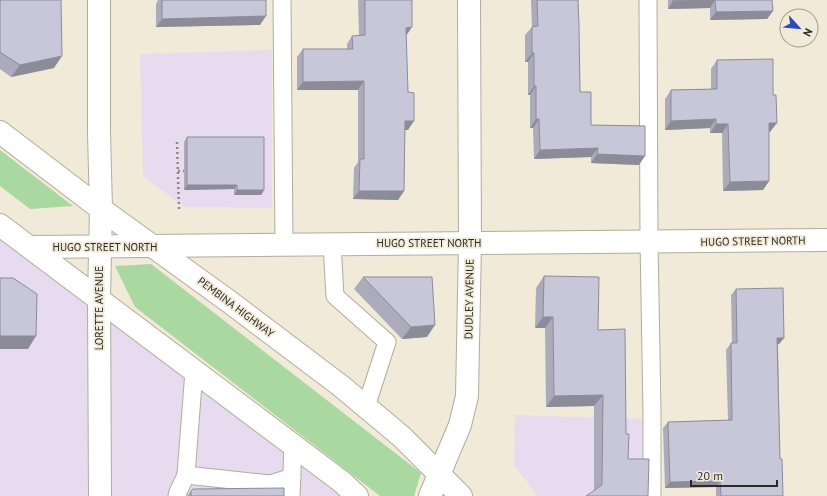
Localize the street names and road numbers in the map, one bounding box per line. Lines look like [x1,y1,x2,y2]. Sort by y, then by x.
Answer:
street label: HUGO STREET NORTH [700,233,806,249]
street label: HUGO STREET NORTH [377,236,481,250]
street label: HUGO STREET NORTH [53,240,157,254]
street label: DUDLEY AVENUE [461,259,477,339]
street label: LORETTE AVENUE [92,266,106,350]
street label: PEMBINA HIGHWAY [195,274,278,341]

